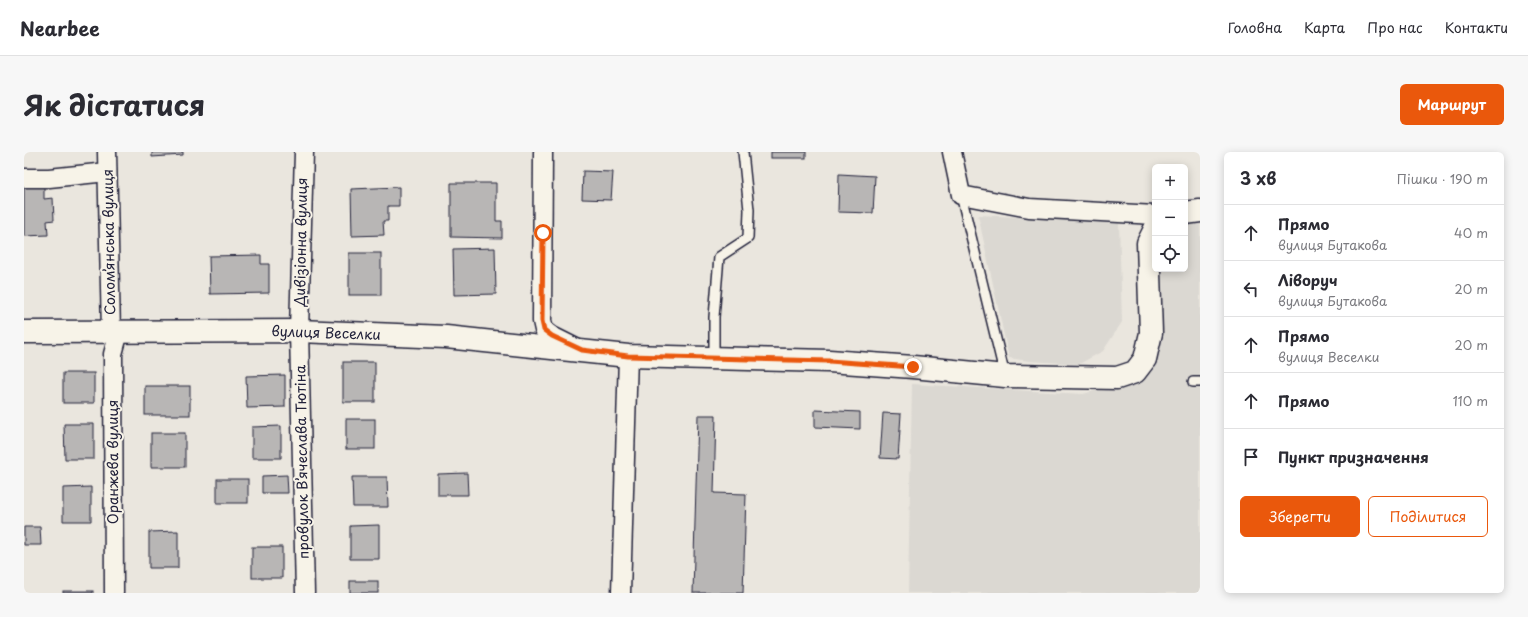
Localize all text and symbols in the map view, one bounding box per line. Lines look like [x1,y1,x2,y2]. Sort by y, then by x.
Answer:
text: Nearbee [20,14,100,42]
text: Головна [1228,17,1282,38]
text: Карта [1304,17,1345,38]
text: Про нас [1367,17,1423,38]
text: Контакти [1445,17,1508,38]
text: Як дістатися [24,83,205,126]
button: Маршрут [1400,84,1504,125]
map controls [1152,164,1188,272]
button: + [1152,164,1188,200]
text: 3 хв [1240,165,1276,191]
street label: Соломʼянська вулиця [97,169,120,315]
text: Пішки · 190 m [1397,169,1488,188]
street label: Дивізіонна вулиця [289,177,312,308]
button: − [1152,200,1188,236]
text: Прямо [1278,212,1329,235]
icon: ahead [1240,222,1262,244]
text: 40 m [1454,223,1488,242]
route start [534,224,552,242]
text: вулиця Бутакова [1278,235,1387,254]
button: locate [1152,236,1188,272]
text: Ліворуч [1278,268,1338,291]
icon: left [1240,278,1262,300]
text: 20 m [1454,279,1488,298]
text: вулиця Бутакова [1278,291,1387,310]
street label: вулиця Веселки [271,320,381,345]
text: Прямо [1278,324,1329,347]
icon: ahead [1240,334,1262,356]
text: 20 m [1454,335,1488,354]
text: вулиця Веселки [1278,347,1380,366]
route end [904,358,922,376]
street label: провулок Вʼячеслава Тютіна [289,364,314,559]
text: Прямо [1278,389,1329,412]
icon: ahead [1240,390,1262,412]
text: 110 m [1453,391,1488,410]
street label: Оранжева вулиця [102,400,123,524]
text: Пункт призначення [1278,445,1429,468]
icon: arrive [1240,446,1262,468]
button: Зберегти [1240,496,1360,537]
button: Поділитися [1368,496,1488,537]

